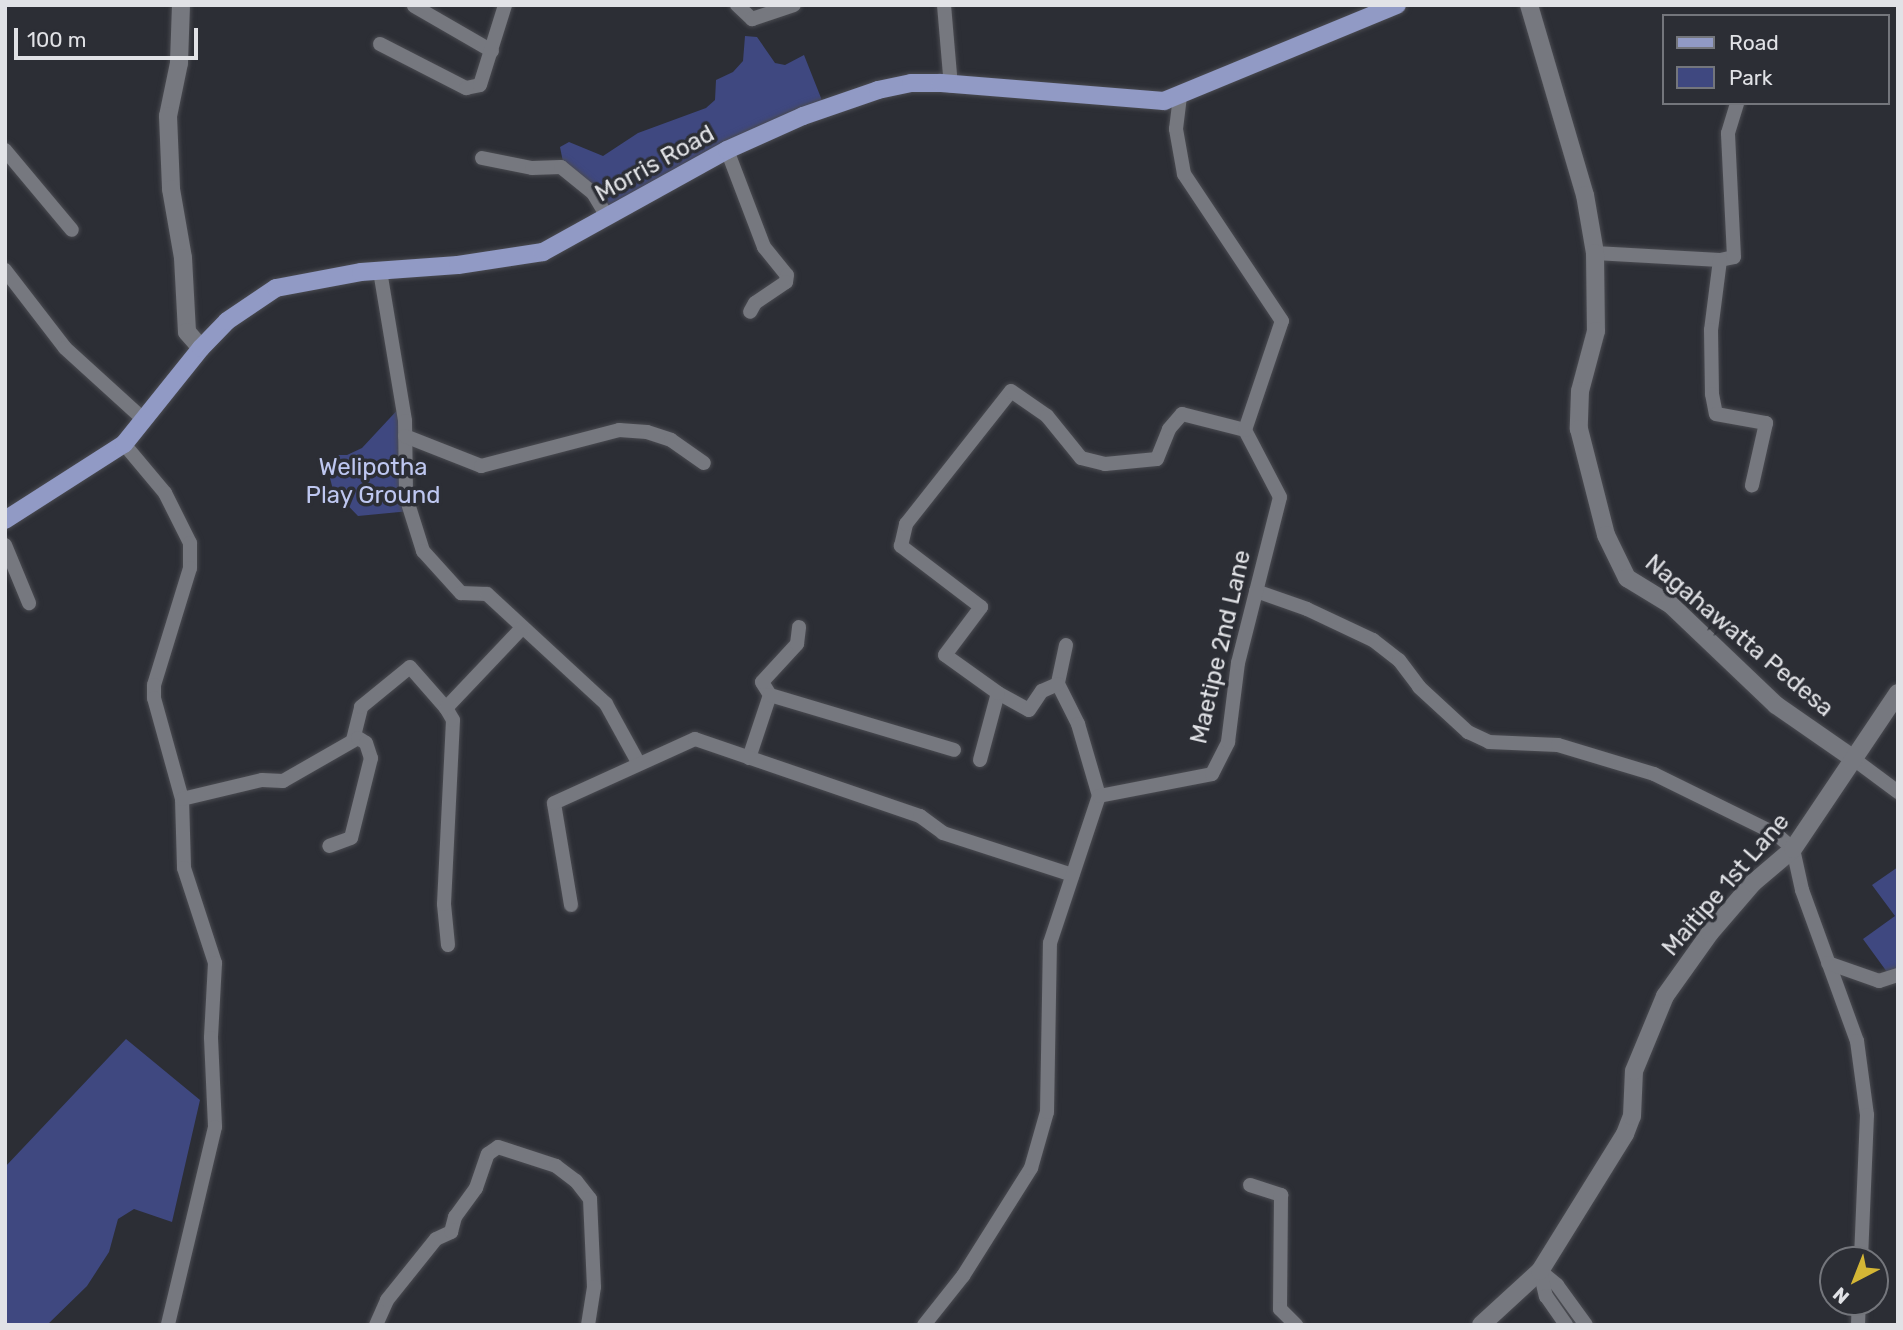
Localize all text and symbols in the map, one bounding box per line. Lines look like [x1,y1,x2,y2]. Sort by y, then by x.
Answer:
scale bar [18,14,201,58]
legend [1661,14,1889,105]
text: 100 m [27,27,86,52]
text: Road [1729,30,1779,55]
text: Park [1729,65,1773,90]
street label: Morris Road [590,119,720,209]
park label: Welipotha Play Ground [305,454,441,510]
street label: Maetipe 2nd Lane [1185,547,1257,747]
street label: Nagahawatta Pedesa [1639,549,1839,723]
street label: Maitipe 1st Lane [1656,808,1796,962]
north arrow [1819,1246,1889,1316]
text: N [1828,1282,1854,1309]

